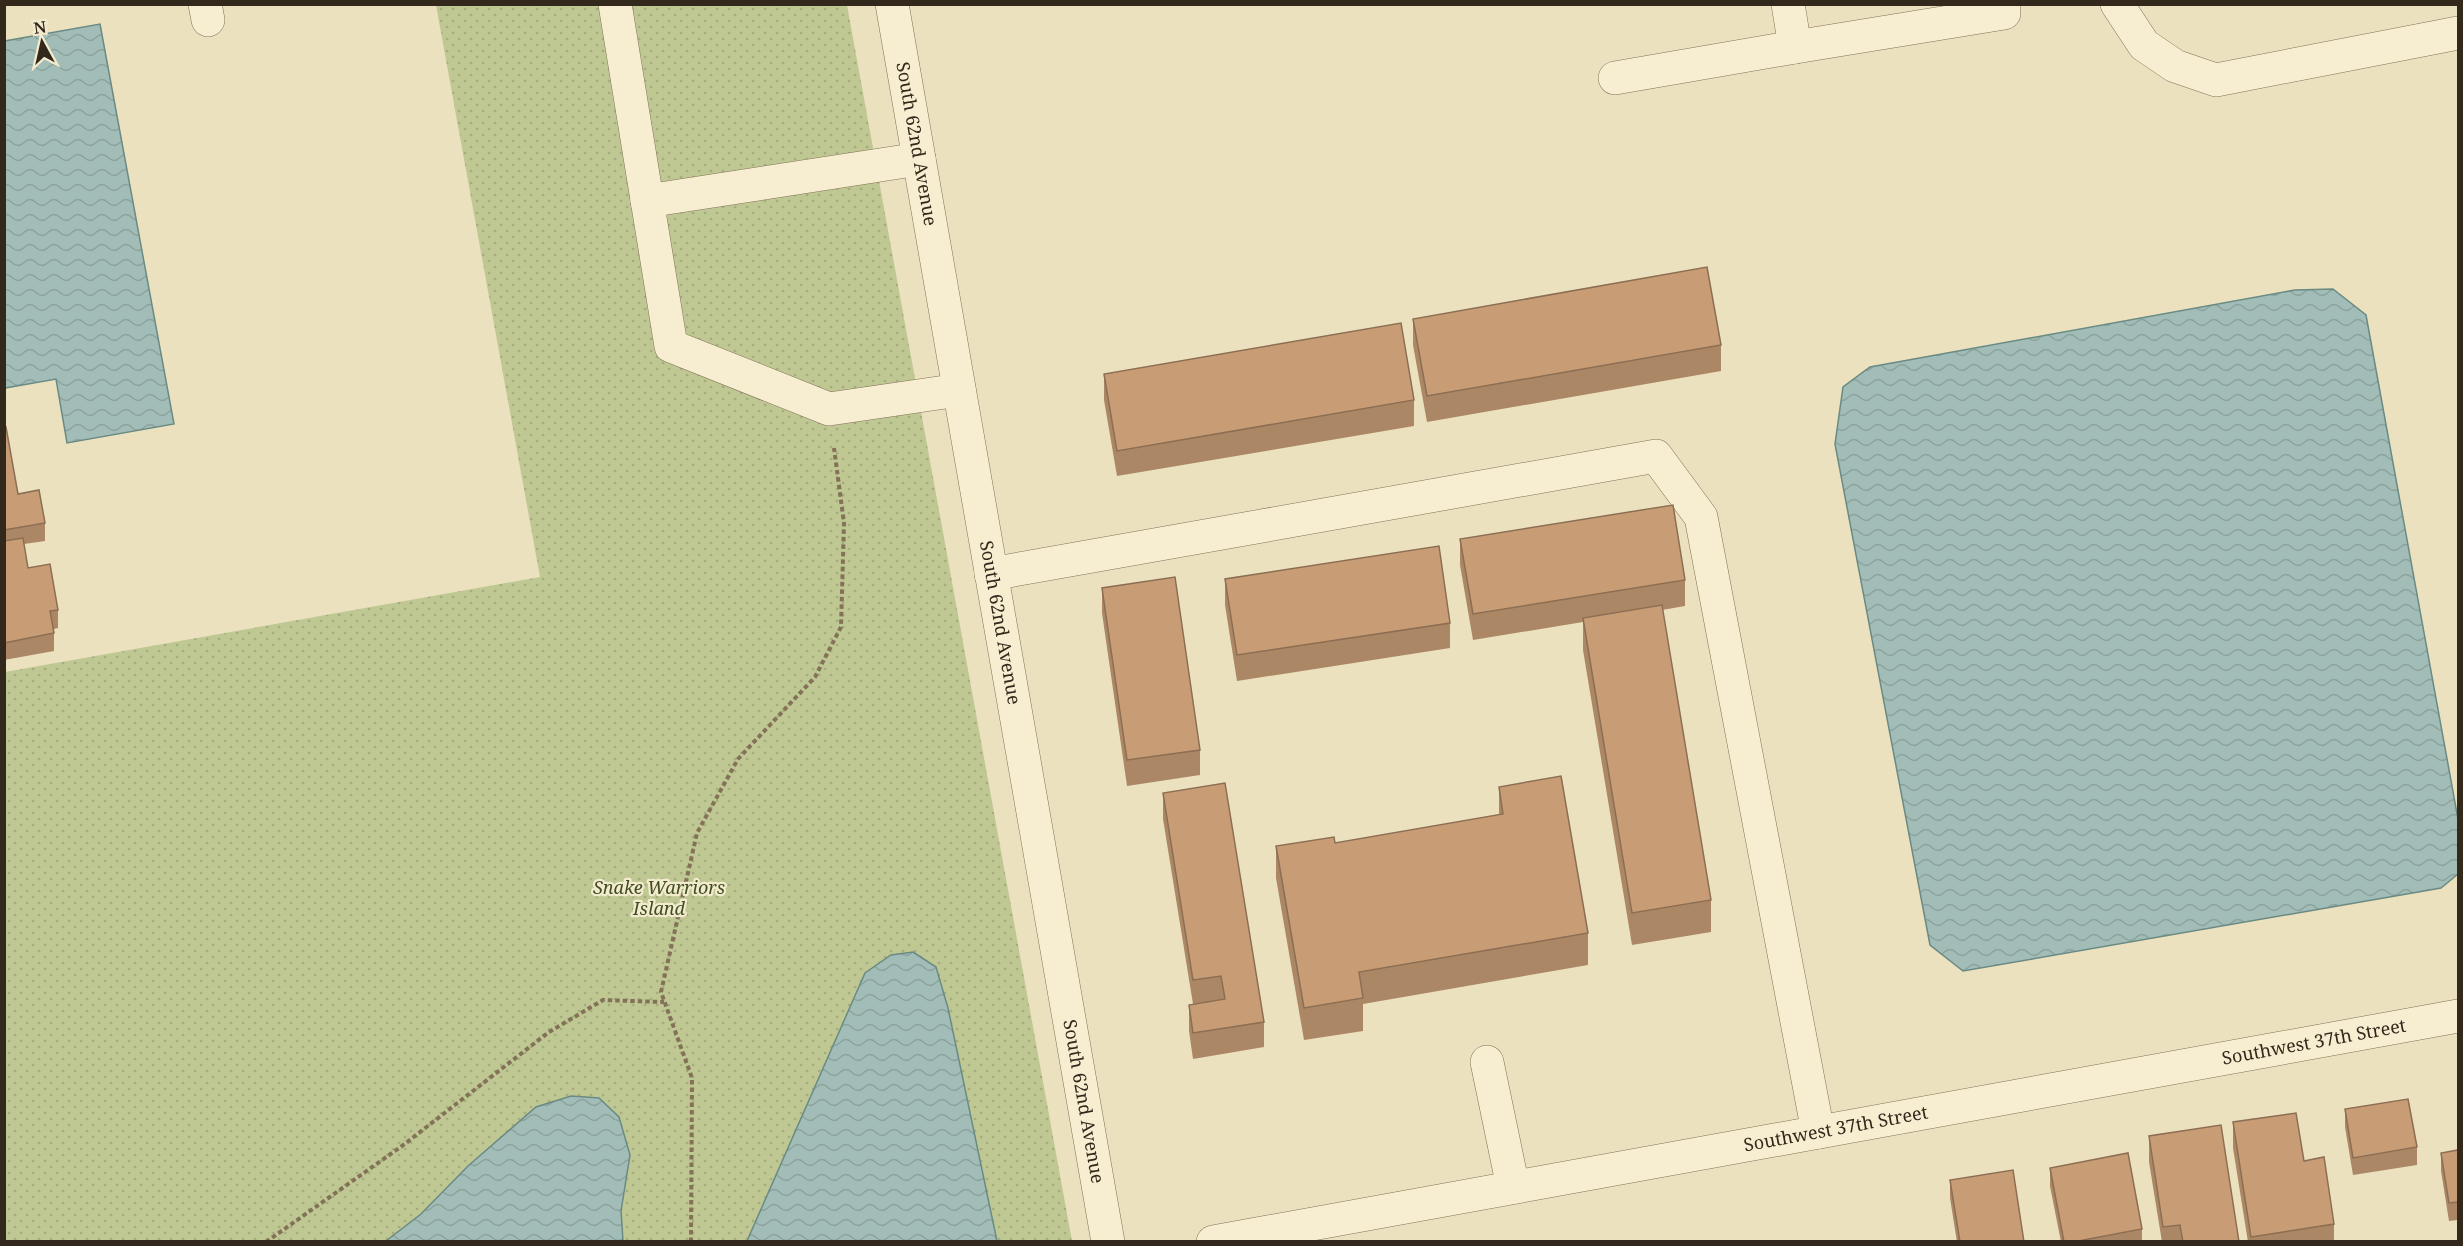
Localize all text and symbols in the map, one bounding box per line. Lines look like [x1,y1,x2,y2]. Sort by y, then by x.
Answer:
north arrow [12,12,72,72]
text: N [32,15,48,39]
street label: South 62nd Avenue [891,60,943,228]
street label: South 62nd Avenue [975,539,1027,706]
park label: Snake Warriors Island [593,875,725,920]
street label: Southwest 37th Street [2220,1013,2408,1070]
street label: South 62nd Avenue [1058,1017,1111,1185]
street label: Southwest 37th Street [1742,1099,1930,1156]

